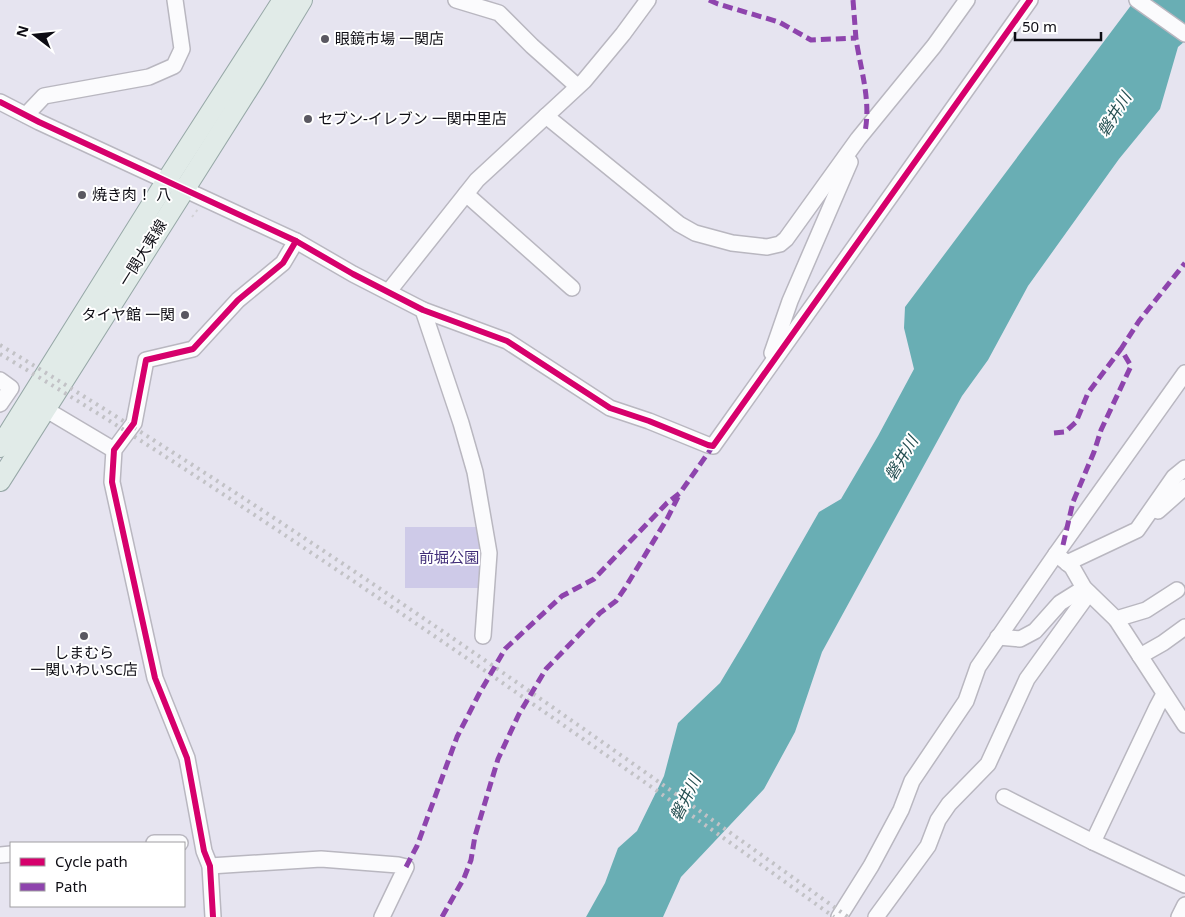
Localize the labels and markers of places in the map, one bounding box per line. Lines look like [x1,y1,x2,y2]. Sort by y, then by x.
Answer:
place label: 眼鏡市場 一関店 [335,28,444,48]
marker: 眼鏡市場 一関店 [319,33,331,45]
place label: セブン-イレブン 一関中里店 [318,108,507,128]
marker: セブン-イレブン 一関中里店 [302,113,314,125]
place label: 焼き肉！ 八 [92,184,171,204]
marker: 焼き肉！ 八 [76,189,88,201]
place label: タイヤ館 一関 [82,304,175,324]
marker: タイヤ館 一関 [179,309,191,321]
marker: しまむら 一関いわいSC店 [78,630,90,642]
place label: しまむら 一関いわいSC店 [30,642,138,679]

